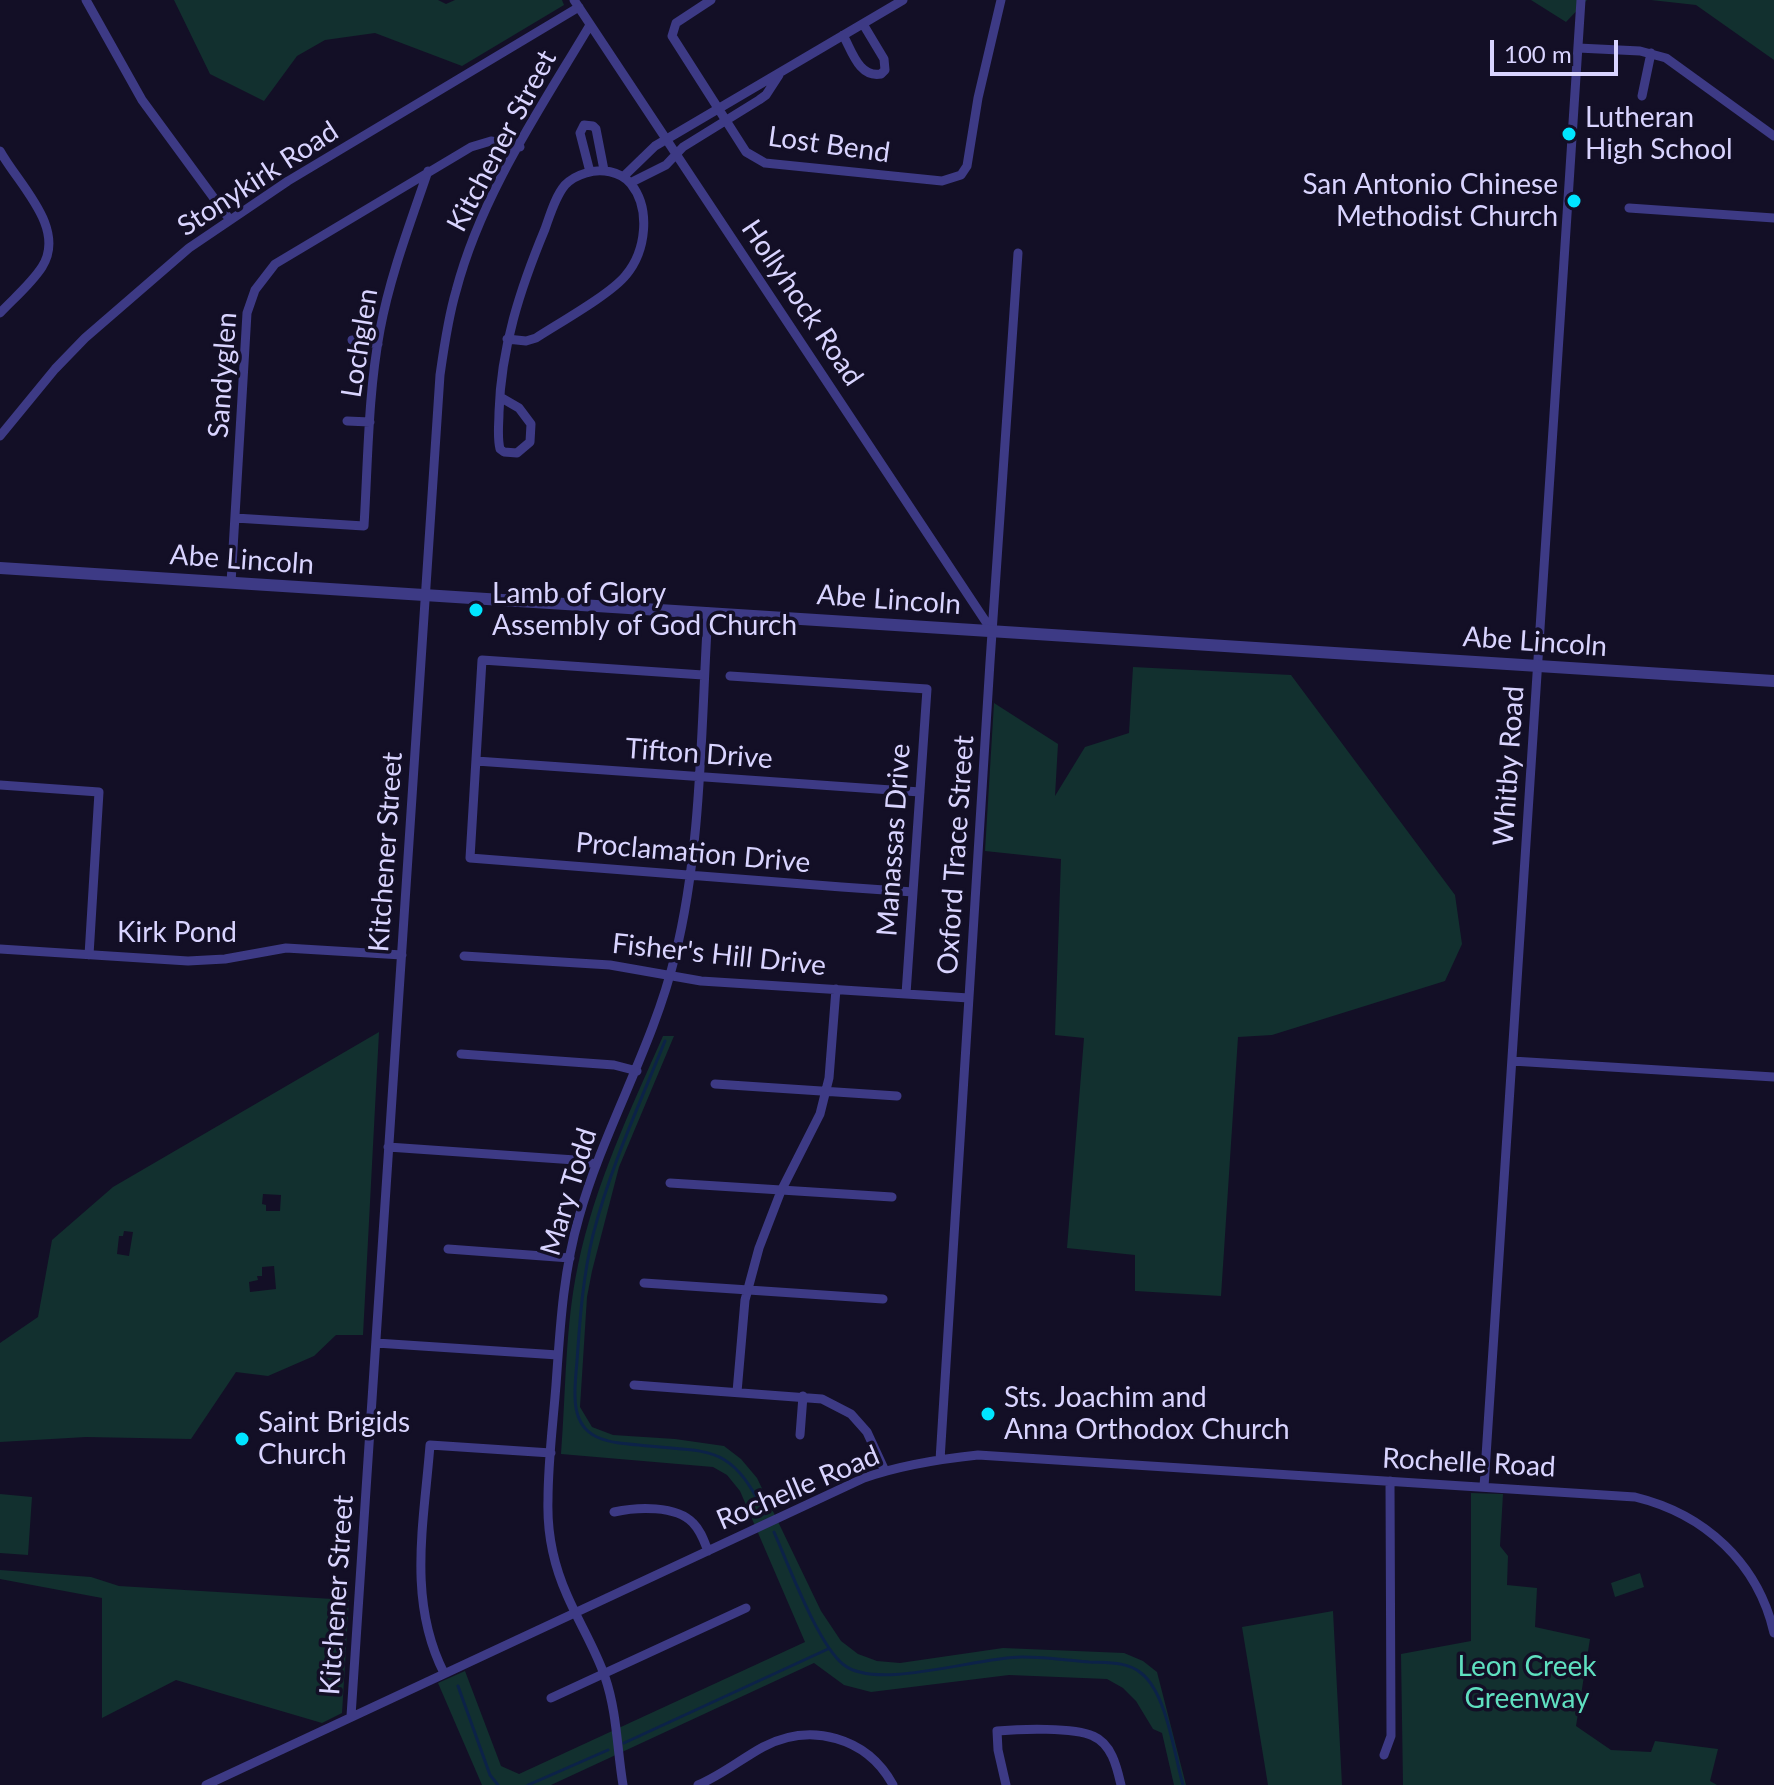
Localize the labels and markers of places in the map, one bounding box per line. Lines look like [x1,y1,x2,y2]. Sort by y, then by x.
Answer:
place label: Lutheran High School [1585,101,1733,167]
marker: Lutheran High School [1560,125,1578,143]
place label: San Antonio Chinese Methodist Church [1302,168,1558,234]
marker: San Antonio Chinese Methodist Church [1565,192,1583,210]
place label: Lamb of Glory Assembly of God Church [492,577,797,643]
marker: Lamb of Glory Assembly of God Church [467,601,485,619]
place label: Sts. Joachim and Anna Orthodox Church [1004,1381,1290,1447]
marker: Sts. Joachim and Anna Orthodox Church [979,1405,997,1423]
place label: Saint Brigids Church [258,1406,410,1472]
marker: Saint Brigids Church [233,1430,251,1448]

